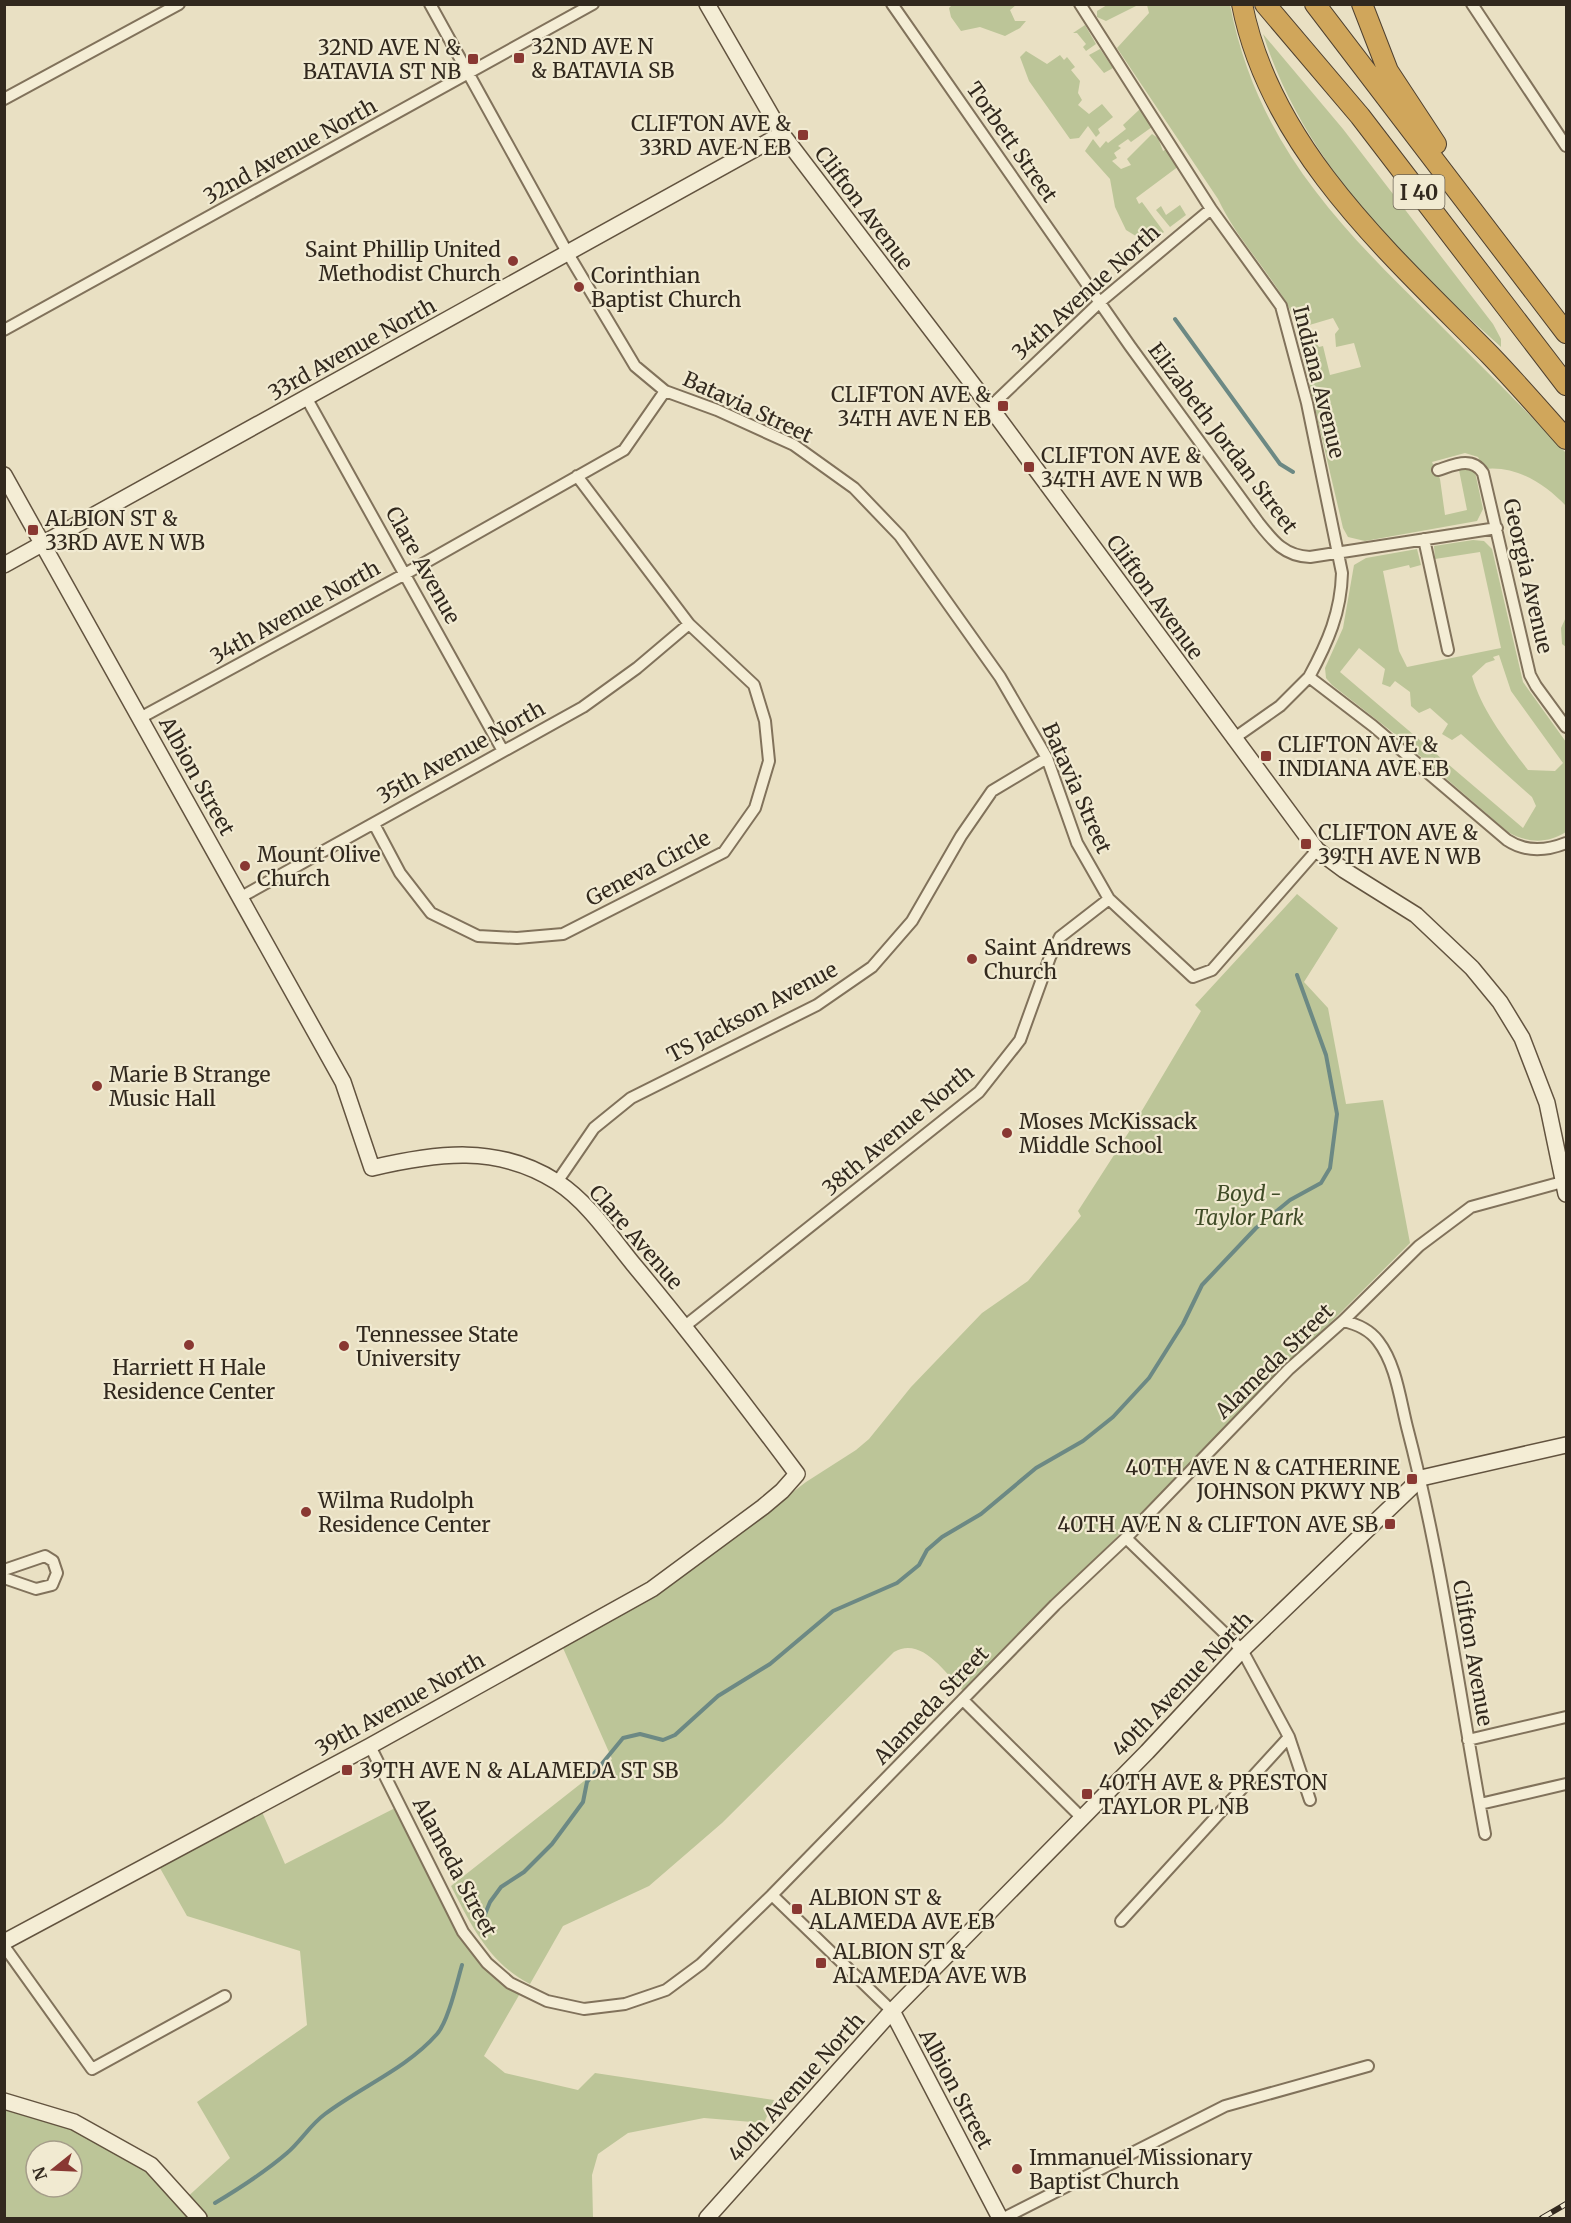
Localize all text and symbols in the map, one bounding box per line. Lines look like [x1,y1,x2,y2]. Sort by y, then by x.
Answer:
place label: 32ND AVE N & BATAVIA SB [531,33,674,84]
place label: 32ND AVE N & BATAVIA ST NB [303,34,461,85]
marker: 32ND AVE N & BATAVIA SB [512,51,526,65]
marker: 32ND AVE N & BATAVIA ST NB [466,52,480,66]
street label: Torbett Street [961,77,1063,207]
street label: 32nd Avenue North [199,92,381,210]
place label: CLIFTON AVE & 33RD AVE N EB [631,110,791,161]
marker: CLIFTON AVE & 33RD AVE N EB [796,128,810,142]
street label: Clifton Avenue [809,141,919,275]
road number: I 40 [1394,175,1444,209]
street label: 34th Avenue North [1007,218,1166,365]
place label: Saint Phillip United Methodist Church [305,236,501,287]
marker: Saint Phillip United Methodist Church [506,254,520,268]
place label: Corinthian Baptist Church [591,262,741,313]
marker: Corinthian Baptist Church [572,280,586,294]
street label: 33rd Avenue North [264,292,441,406]
street label: Indiana Avenue [1287,303,1351,461]
street label: Elizabeth Jordan Street [1142,337,1304,539]
street label: Batavia Street [679,365,817,449]
place label: CLIFTON AVE & 34TH AVE N EB [831,381,991,432]
marker: CLIFTON AVE & 34TH AVE N EB [996,399,1010,413]
place label: CLIFTON AVE & 34TH AVE N WB [1041,442,1202,493]
marker: CLIFTON AVE & 34TH AVE N WB [1022,460,1036,474]
street label: Georgia Avenue [1497,496,1559,656]
street label: Clare Avenue [380,502,466,628]
place label: ALBION ST & 33RD AVE N WB [44,505,205,556]
marker: ALBION ST & 33RD AVE N WB [26,523,40,537]
street label: Clifton Avenue [1101,529,1209,665]
street label: 34th Avenue North [206,554,385,670]
street label: 35th Avenue North [372,695,550,809]
street label: Albion Street [153,711,241,840]
street label: Batavia Street [1036,719,1118,857]
place label: CLIFTON AVE & INDIANA AVE EB [1278,731,1449,782]
marker: CLIFTON AVE & INDIANA AVE EB [1259,749,1273,763]
place label: CLIFTON AVE & 39TH AVE N WB [1318,819,1481,870]
street label: Geneva Circle [581,824,715,912]
marker: CLIFTON AVE & 39TH AVE N WB [1299,837,1313,851]
place label: Mount Olive Church [257,841,380,892]
marker: Mount Olive Church [238,859,252,873]
place label: Saint Andrews Church [984,934,1131,985]
marker: Saint Andrews Church [965,952,979,966]
street label: TS Jackson Avenue [662,956,842,1068]
street label: 38th Avenue North [817,1059,979,1201]
place label: Marie B Strange Music Hall [109,1061,271,1112]
marker: Marie B Strange Music Hall [90,1079,104,1093]
place label: Moses McKissack Middle School [1019,1108,1198,1159]
marker: Moses McKissack Middle School [1000,1126,1014,1140]
street label: Clare Avenue [583,1179,689,1295]
park label: Boyd - Taylor Park [1194,1180,1304,1231]
street label: Alameda Street [1208,1298,1339,1425]
place label: Tennessee State University [356,1321,518,1372]
marker: Harriett H Hale Residence Center [182,1338,196,1352]
marker: Tennessee State University [337,1339,351,1353]
place label: Harriett H Hale Residence Center [103,1354,275,1405]
place label: 40TH AVE N & CATHERINE JOHNSON PKWY NB [1125,1454,1401,1505]
marker: 40TH AVE N & CATHERINE JOHNSON PKWY NB [1405,1472,1419,1486]
place label: Wilma Rudolph Residence Center [317,1487,491,1538]
marker: Wilma Rudolph Residence Center [299,1505,313,1519]
place label: 40TH AVE N & CLIFTON AVE SB [1057,1511,1378,1538]
marker: 40TH AVE N & CLIFTON AVE SB [1383,1517,1397,1531]
street label: Clifton Avenue [1447,1578,1499,1728]
street label: 40th Avenue North [1106,1606,1258,1762]
street label: Alameda Street [867,1640,994,1771]
street label: 39th Avenue North [311,1646,489,1762]
place label: 39TH AVE N & ALAMEDA ST SB [359,1757,678,1784]
marker: 39TH AVE N & ALAMEDA ST SB [340,1763,354,1777]
place label: 40TH AVE & PRESTON TAYLOR PL NB [1099,1769,1327,1820]
marker: 40TH AVE & PRESTON TAYLOR PL NB [1080,1787,1094,1801]
street label: Alameda Street [406,1792,503,1941]
place label: ALBION ST & ALAMEDA AVE EB [808,1884,995,1935]
marker: ALBION ST & ALAMEDA AVE EB [790,1902,804,1916]
place label: ALBION ST & ALAMEDA AVE WB [832,1938,1027,1989]
marker: ALBION ST & ALAMEDA AVE WB [814,1956,828,1970]
street label: 40th Avenue North [722,2007,870,2167]
street label: Albion Street [913,2024,999,2154]
north arrow [24,2139,84,2199]
place label: Immanuel Missionary Baptist Church [1029,2144,1253,2195]
marker: Immanuel Missionary Baptist Church [1010,2162,1024,2176]
text: N [28,2164,51,2183]

